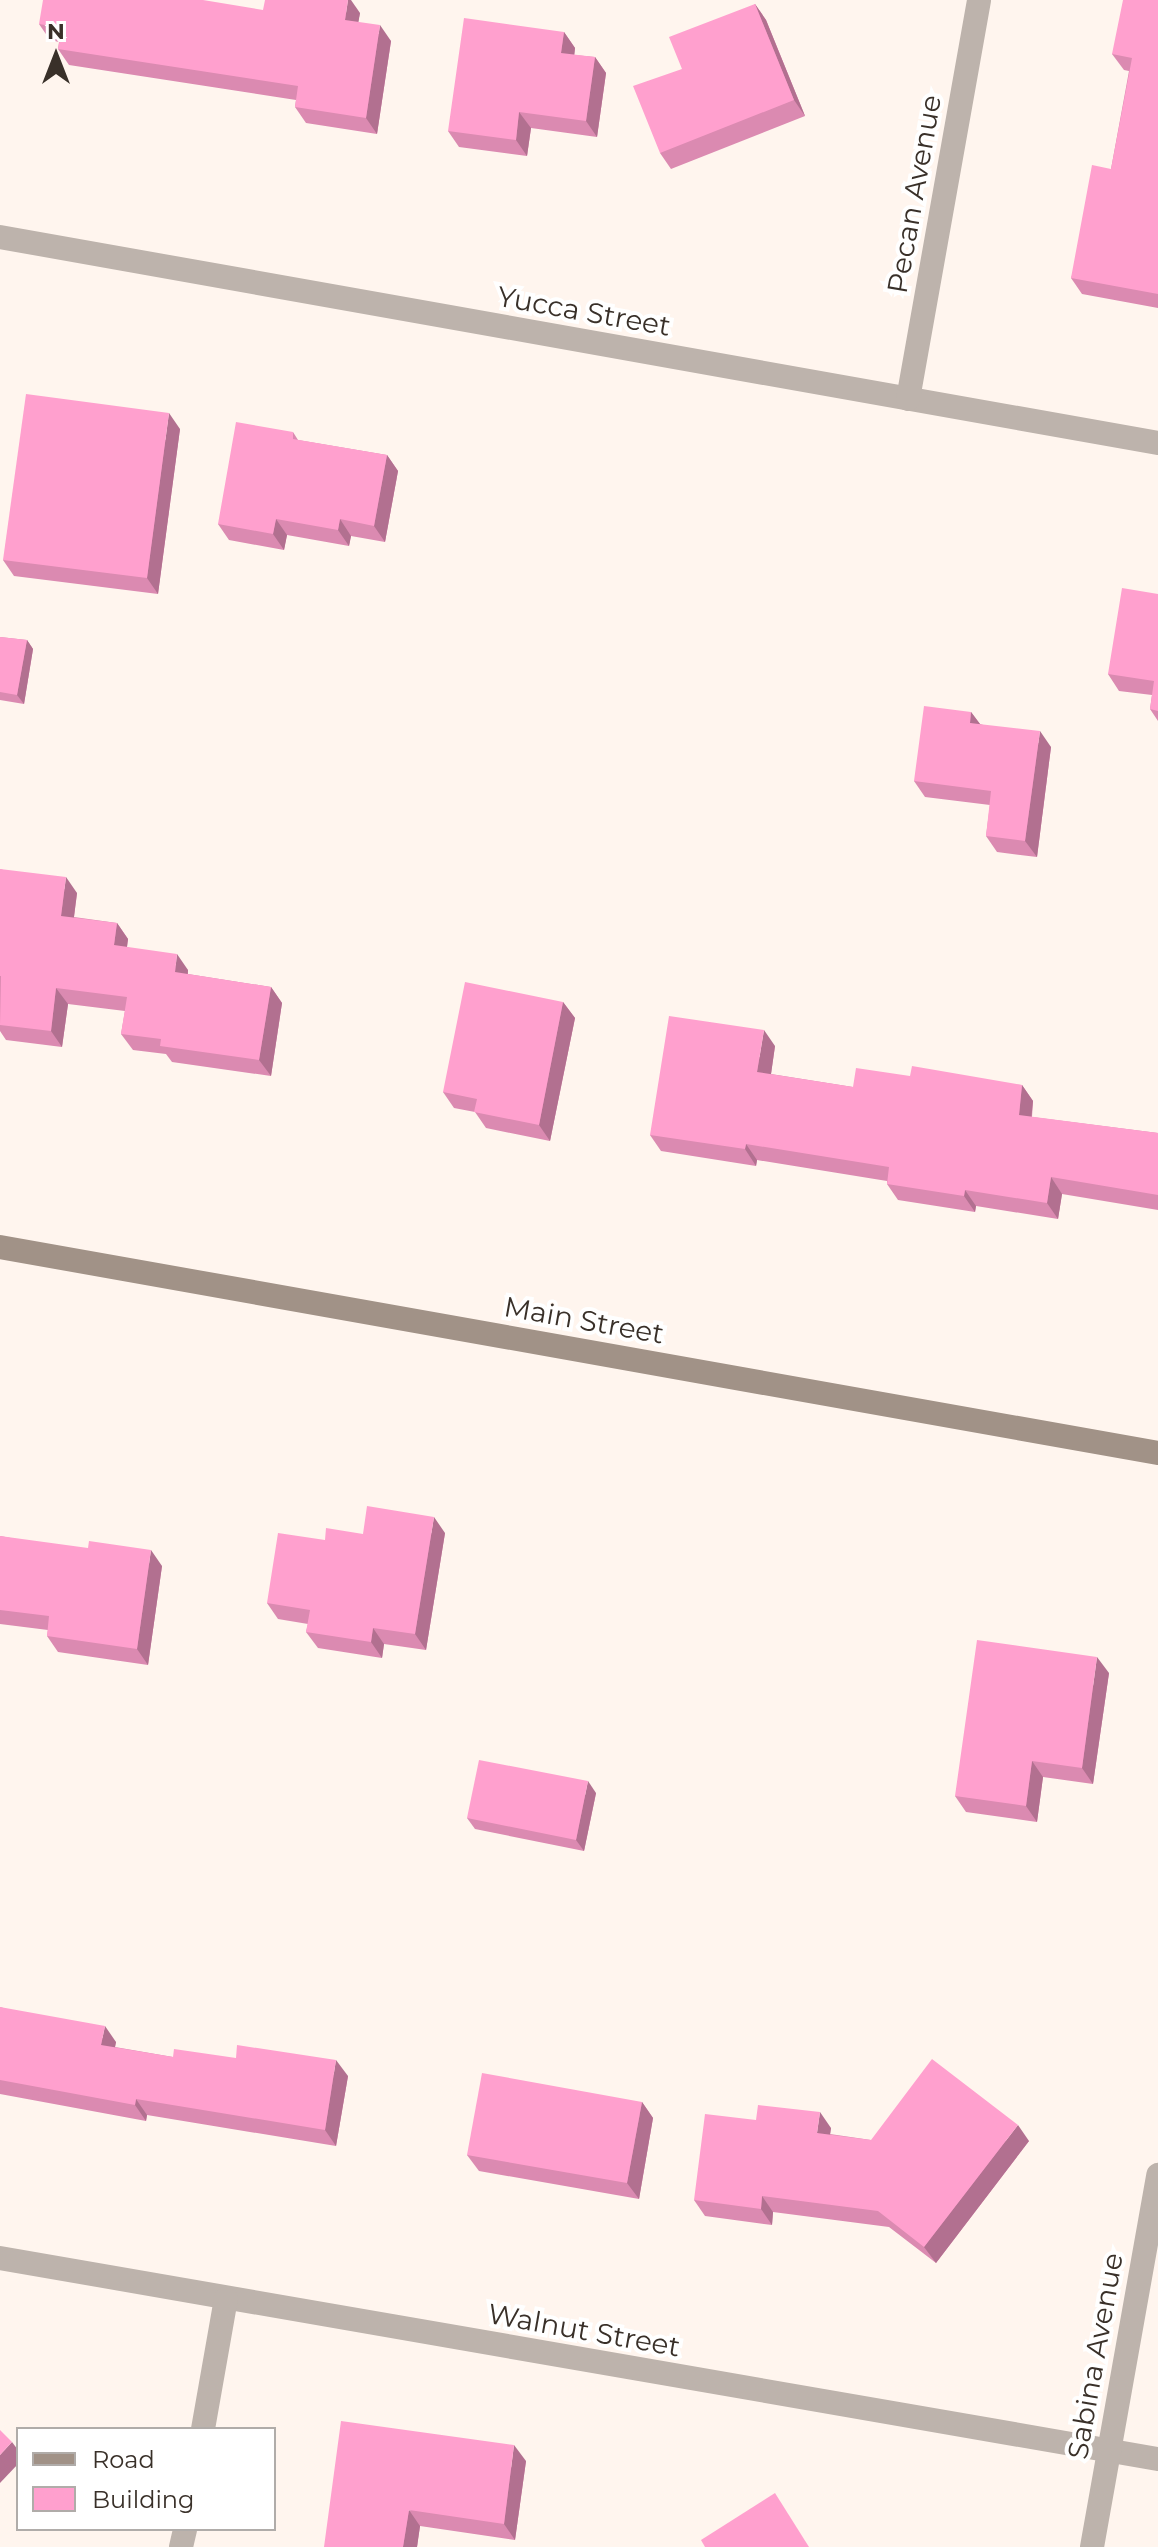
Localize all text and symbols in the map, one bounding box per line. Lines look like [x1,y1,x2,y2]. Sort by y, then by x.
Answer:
north arrow [16,16,96,96]
text: N [47,18,65,45]
street label: Pecan Avenue [880,92,948,296]
street label: Yucca Street [495,279,673,343]
street label: Main Street [501,1289,667,1351]
street label: Sabina Avenue [1060,2250,1130,2462]
street label: Walnut Street [485,2297,683,2363]
legend [16,2427,276,2531]
text: Road [92,2445,155,2474]
text: Building [92,2485,195,2514]

